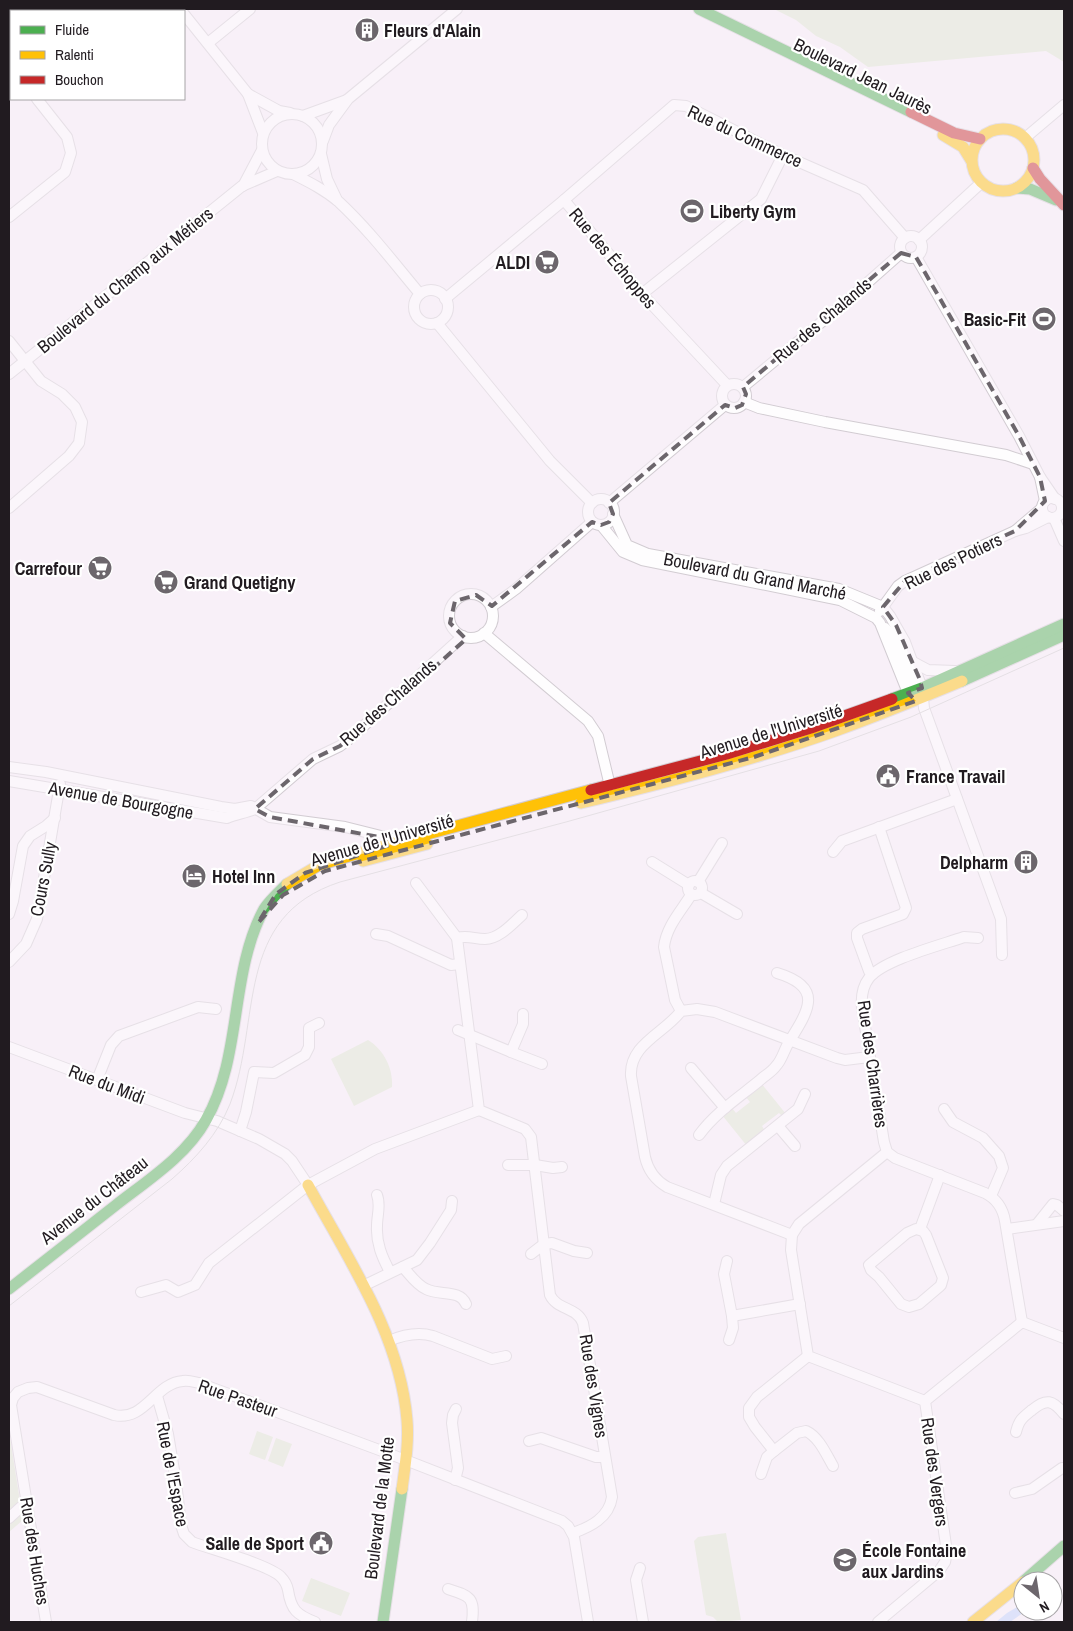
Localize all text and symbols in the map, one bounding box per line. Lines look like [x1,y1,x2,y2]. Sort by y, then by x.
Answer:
legend [10,10,185,100]
building icon: Fleurs d'Alain [354,17,380,43]
place label: Fleurs d'Alain [384,18,481,43]
text: Fluide [55,19,89,40]
street label: Boulevard Jean Jaurès [790,32,936,120]
text: Ralenti [55,44,94,65]
text: Bouchon [55,69,104,90]
street label: Rue du Commerce [684,98,806,174]
sports icon: Liberty Gym [679,198,705,224]
place label: Liberty Gym [710,199,796,224]
street label: Boulevard du Champ aux Métiers [32,201,218,359]
street label: Rue des Échoppes [563,202,663,314]
supermarket icon: ALDI [534,249,560,275]
place label: ALDI [496,250,530,275]
street label: Rue des Chalands [767,271,877,369]
sports icon: Basic-Fit [1031,306,1057,332]
place label: Basic-Fit [964,307,1026,332]
street label: Rue des Potiers [900,527,1006,595]
street label: Boulevard du Grand Marché [662,546,848,606]
supermarket icon: Carrefour [87,555,113,581]
place label: Carrefour [15,556,82,581]
supermarket icon: Grand Quetigny [153,569,179,595]
place label: Grand Quetigny [184,570,296,595]
street label: Rue des Chalands [334,653,442,751]
street label: Avenue de l'Université [696,697,845,765]
public building icon: France Travail [875,763,901,789]
place label: France Travail [906,764,1005,789]
street label: Avenue de Bourgogne [46,775,195,825]
street label: Avenue de l'Université [307,808,456,873]
street label: Cours Sully [24,839,63,918]
building icon: Delpharm [1013,849,1039,875]
place label: Delpharm [940,850,1008,875]
hotel icon: Hotel Inn [181,863,207,889]
place label: Hotel Inn [212,864,275,889]
street label: Rue des Charrières [852,998,894,1130]
street label: Rue du Midi [65,1058,149,1110]
street label: Avenue du Château [34,1150,153,1251]
street label: Rue des Vignes [573,1332,615,1440]
street label: Rue Pasteur [195,1373,281,1423]
street label: Rue des Vergers [915,1416,955,1528]
street label: Rue de l'Espace [151,1419,195,1529]
street label: Boulevard de la Motte [358,1435,400,1581]
street label: Rue des Huches [14,1495,56,1607]
public building icon: Salle de Sport [308,1530,334,1556]
place label: Salle de Sport [206,1531,304,1556]
place label: École Fontaine aux Jardins [862,1538,966,1584]
school or university icon: École Fontaine aux Jardins [832,1547,858,1573]
north arrow [1013,1571,1063,1621]
text: N [1036,1597,1053,1617]

